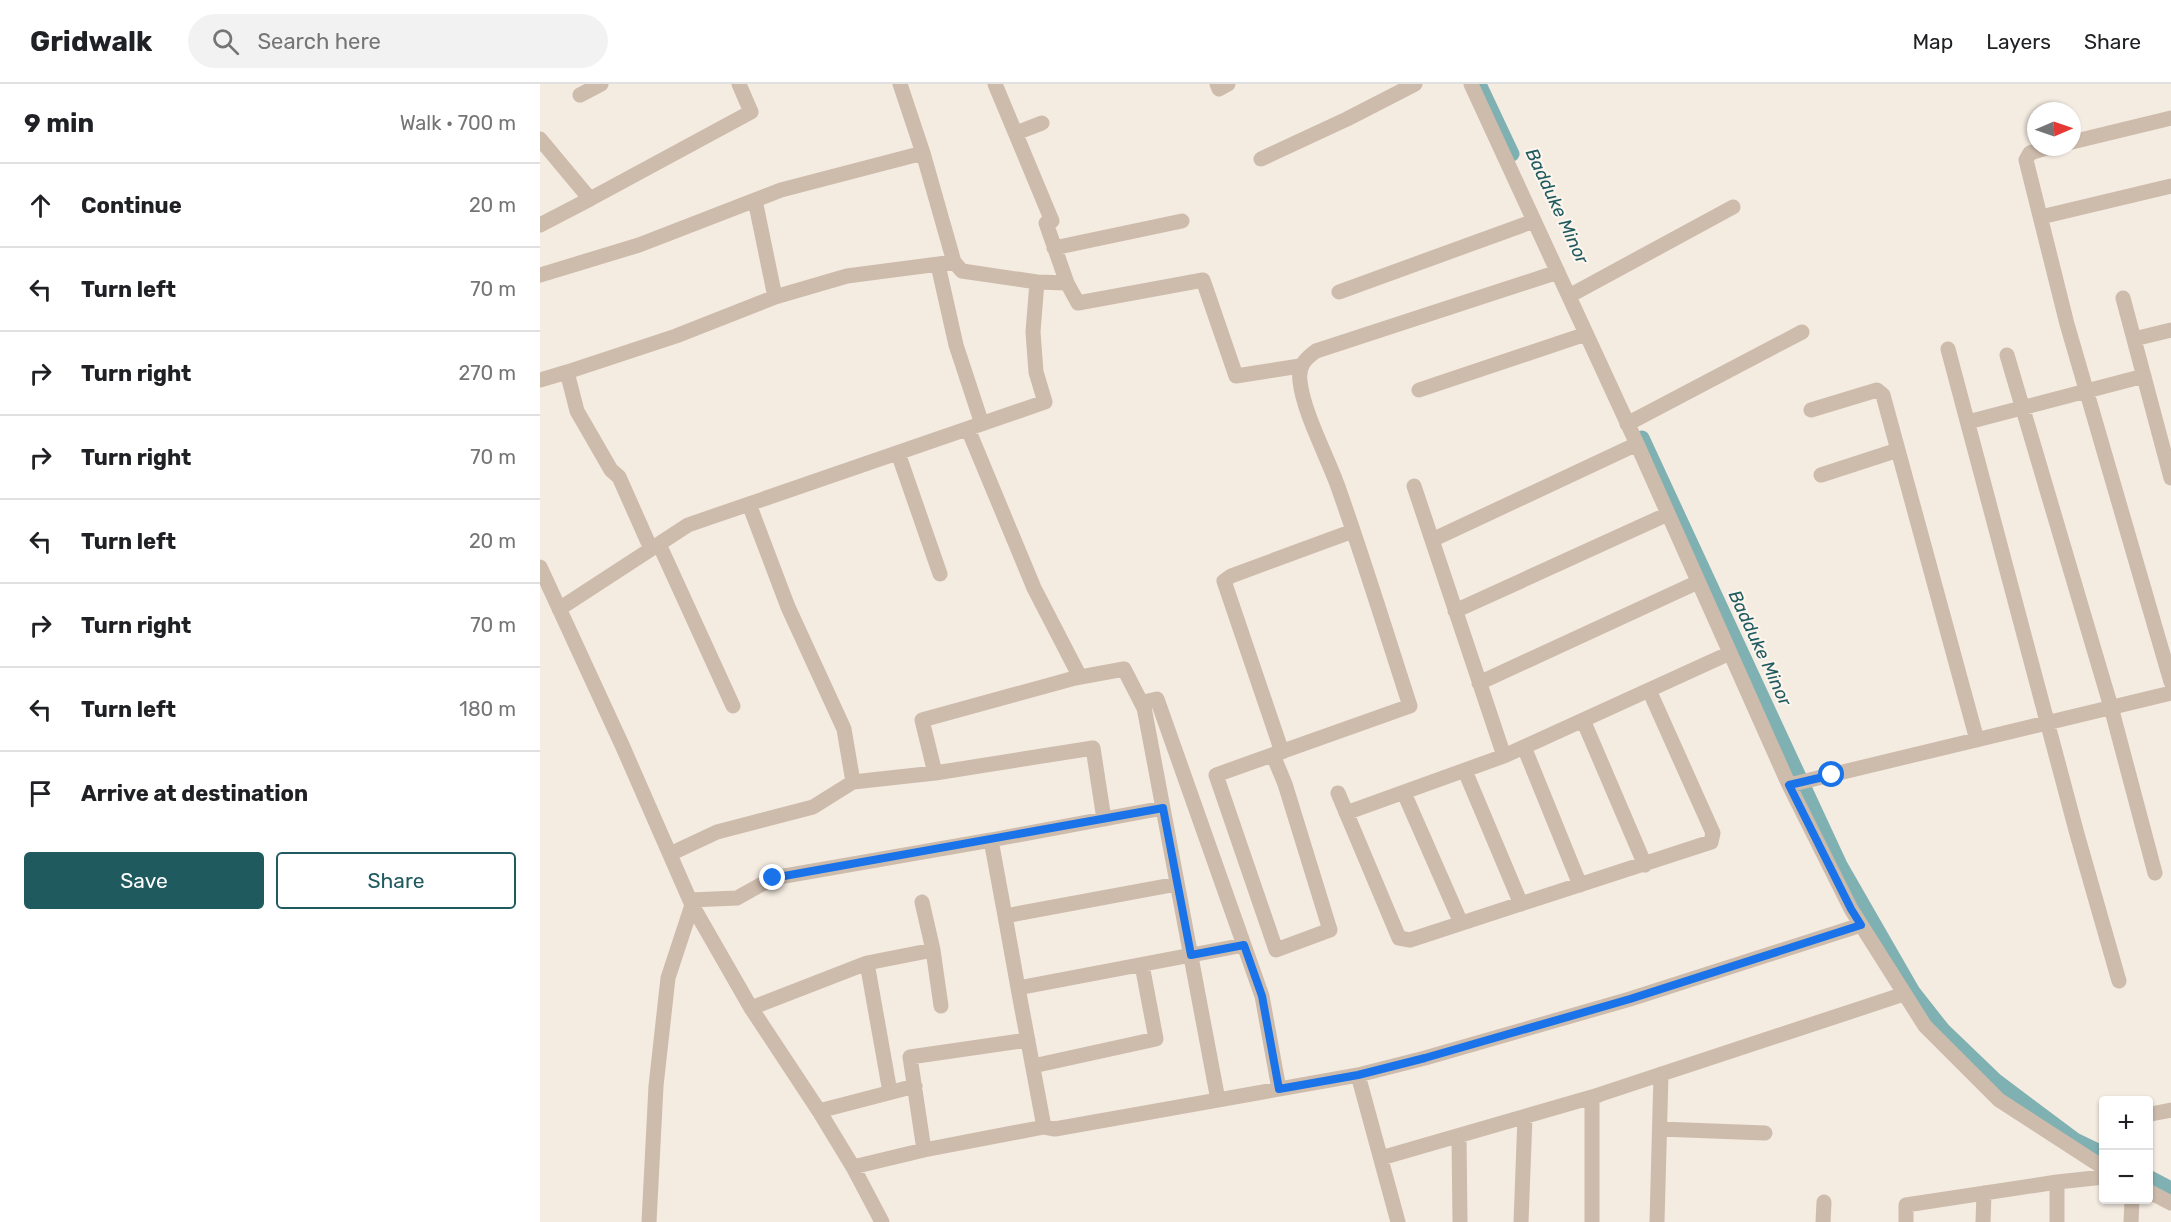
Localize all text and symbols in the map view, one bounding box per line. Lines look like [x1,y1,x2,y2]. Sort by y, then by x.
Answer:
search box [188,14,608,68]
text: Gridwalk [30,25,152,58]
icon: search [209,25,242,58]
text: Search here [257,28,381,55]
text: Map [1912,29,1953,54]
text: Layers [1986,29,2051,54]
text: Share [2084,29,2141,54]
north arrow [2027,102,2081,156]
text: 9 min [24,108,94,139]
text: Walk · 700 m [400,111,516,135]
water label: Badduke Minor [1521,145,1594,268]
icon: ahead [24,189,57,222]
text: Continue [81,192,182,219]
text: 20 m [469,193,516,217]
icon: left [24,273,57,306]
text: Turn left [81,276,176,303]
text: 70 m [470,277,516,301]
icon: right [24,357,57,390]
text: Turn right [81,360,191,387]
text: 270 m [459,361,516,385]
icon: right [24,441,57,474]
text: Turn right [81,444,191,471]
text: 70 m [470,445,516,469]
icon: left [24,525,57,558]
text: Turn left [81,528,176,555]
text: 20 m [469,529,516,553]
water label: Badduke Minor [1724,587,1797,710]
icon: right [24,609,57,642]
text: Turn right [81,612,191,639]
text: 70 m [470,613,516,637]
icon: left [24,693,57,726]
text: Turn left [81,696,176,723]
text: 180 m [459,697,516,721]
route start [1818,761,1844,787]
icon: arrive [24,777,57,810]
text: Arrive at destination [81,780,308,807]
button: Save [24,852,264,909]
button: Share [276,852,516,909]
route end [759,864,785,890]
map controls [2099,1096,2153,1204]
button: + [2099,1096,2153,1150]
button: − [2099,1150,2153,1204]

